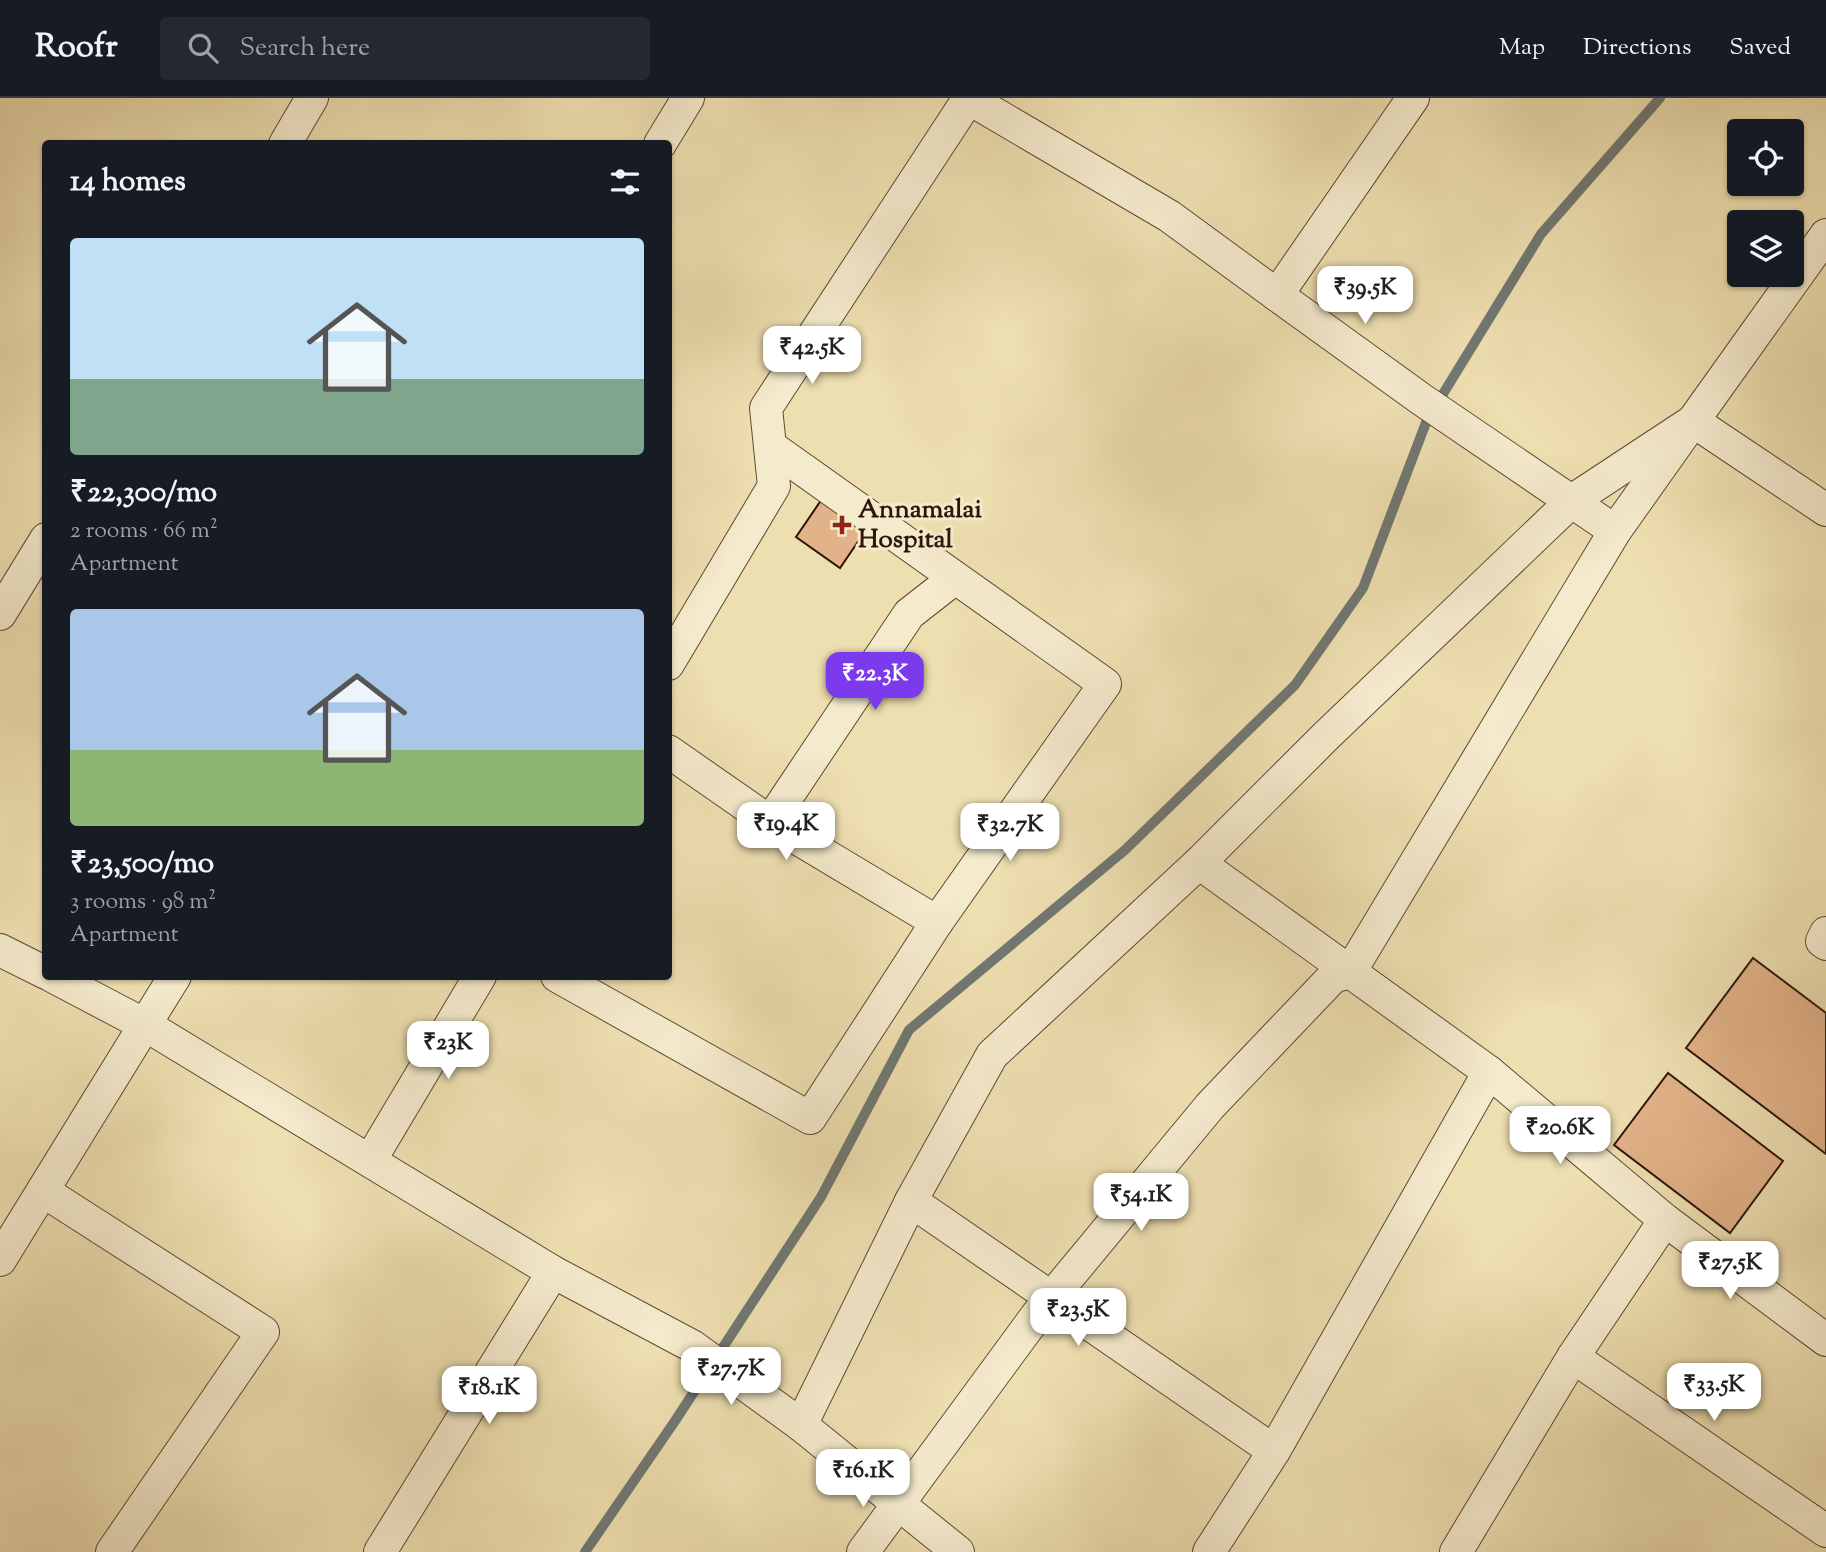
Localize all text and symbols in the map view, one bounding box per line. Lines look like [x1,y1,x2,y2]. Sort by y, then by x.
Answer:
search box [160,17,650,80]
text: Roofr [35,24,118,72]
icon: search [184,29,222,67]
text: Search here [240,30,370,67]
text: Map [1499,31,1545,65]
text: Directions [1583,31,1691,65]
text: Saved [1729,31,1791,65]
map controls [1727,119,1804,287]
button: locate [1727,119,1804,196]
text: 14 homes [70,161,186,204]
icon: filters [606,163,644,201]
button: layers [1727,210,1804,287]
pin: ₹39.5K [1308,266,1422,326]
text: ₹39.5K [1333,272,1397,305]
icon: home [294,284,420,410]
pin: ₹42.5K [755,327,869,386]
text: ₹42.5K [779,332,845,365]
text: ₹22,300/mo [70,472,217,515]
place label: Annamalai Hospital [858,492,983,559]
text: 2 rooms · 66 m² [70,515,218,548]
marker: Annamalai Hospital [832,515,852,535]
text: Apartment [70,548,179,581]
pin: ₹22.3K [818,652,932,712]
icon: home [294,655,420,781]
text: ₹22.3K [842,658,908,691]
pin: ₹19.4K [729,802,843,862]
pin: ₹32.7K [953,804,1067,863]
text: ₹19.4K [753,808,819,841]
text: ₹32.7K [976,809,1044,842]
text: ₹23,500/mo [70,843,214,886]
text: 3 rooms · 98 m² [70,886,216,919]
text: Apartment [70,919,179,952]
pin: ₹23K [407,1021,489,1081]
text: ₹23K [423,1027,473,1060]
pin: ₹20.6K [1503,1107,1617,1166]
text: ₹20.6K [1526,1112,1594,1145]
pin: ₹54.1K [1084,1174,1198,1233]
text: ₹54.1K [1110,1179,1172,1212]
pin: ₹27.5K [1673,1242,1787,1301]
text: ₹27.5K [1698,1247,1762,1280]
pin: ₹23.5K [1021,1288,1135,1348]
text: ₹23.5K [1046,1294,1110,1327]
pin: ₹27.7K [674,1348,788,1407]
text: ₹27.7K [697,1353,765,1386]
pin: ₹33.5K [1657,1364,1771,1423]
pin: ₹18.1K [432,1366,546,1426]
text: ₹33.5K [1683,1369,1745,1402]
text: ₹18.1K [458,1372,520,1405]
pin: ₹16.1K [806,1450,920,1509]
text: ₹16.1K [832,1455,894,1488]

